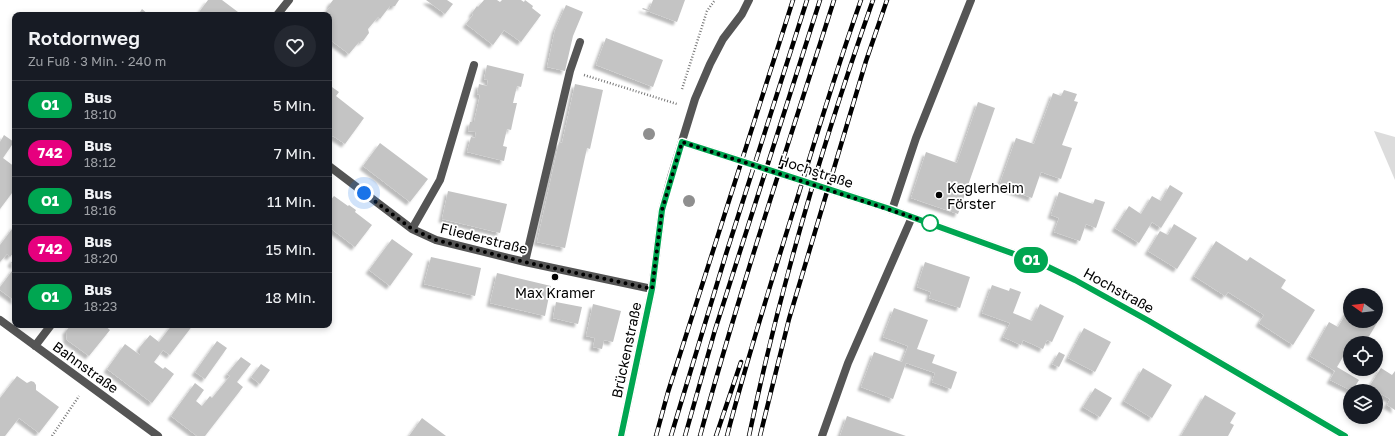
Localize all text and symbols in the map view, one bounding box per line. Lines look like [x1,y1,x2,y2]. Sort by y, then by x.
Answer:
button: heart [274,25,316,67]
text: Rotdornweg [28,26,140,49]
text: Zu Fuß · 3 Min. · 240 m [28,53,166,69]
text: Bus [84,88,112,106]
text: O1 [41,96,59,113]
text: 5 Min. [273,96,316,114]
text: 18:10 [84,106,117,122]
text: Bus [84,136,112,154]
text: 742 [38,144,62,161]
text: 7 Min. [274,144,316,162]
street label: Hochstraße [776,151,856,191]
text: 18:12 [84,154,116,170]
place label: Keglerheim Förster [947,179,1024,212]
your location [354,183,374,203]
text: Bus [84,184,112,202]
marker: Keglerheim Förster [934,190,944,200]
text: O1 [41,192,59,209]
text: 11 Min. [267,192,316,210]
text: 18:16 [84,202,116,218]
unlabelled marker [921,214,939,232]
street label: Fliederstraße [439,219,529,257]
text: Bus [84,232,112,250]
text: 742 [38,240,62,257]
text: 15 Min. [266,240,316,258]
line badge: O1 [1013,247,1049,273]
text: 18:20 [84,250,118,266]
text: O1 [1022,251,1040,268]
street label: Hochstraße [1081,264,1157,316]
marker: Max Kramer [550,272,560,282]
text: Bus [84,280,112,298]
place label: Max Kramer [515,284,596,301]
text: O1 [41,288,59,305]
text: 18 Min. [265,288,316,306]
north arrow [1343,288,1383,328]
map controls [1343,288,1383,424]
text: 18:23 [84,298,117,314]
street label: Brückenstraße [608,300,644,400]
button: locate [1343,336,1383,376]
street label: Bahnstraße [50,337,122,397]
button: layers [1343,384,1383,424]

